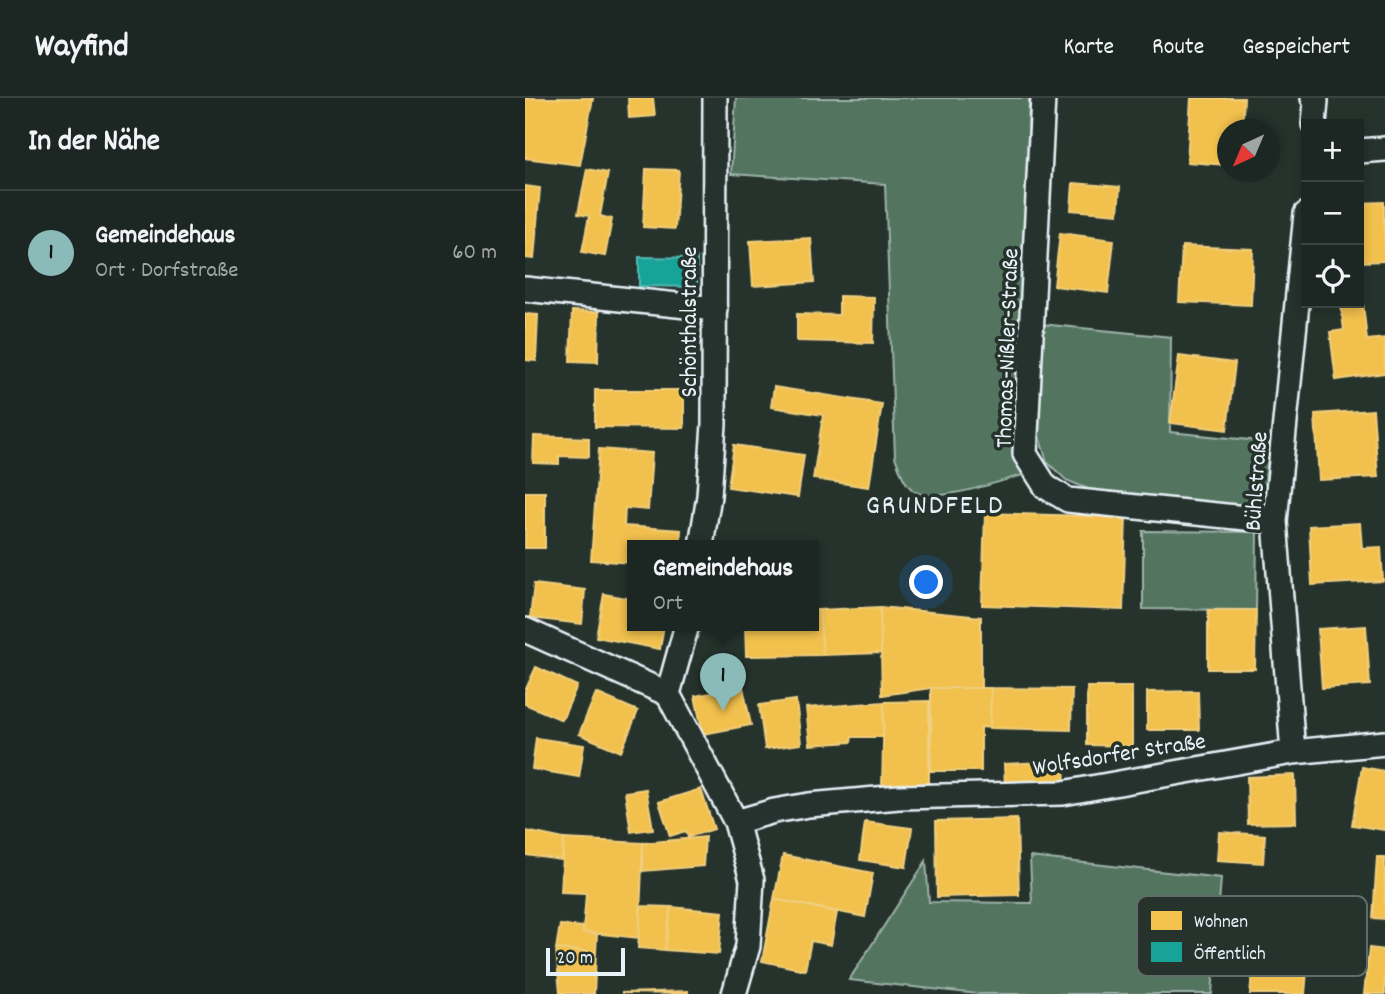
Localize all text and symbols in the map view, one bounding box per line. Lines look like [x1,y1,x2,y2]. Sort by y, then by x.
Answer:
text: Wayfind [35,25,129,72]
text: Karte [1063,31,1114,65]
text: Route [1152,31,1204,65]
text: Gespeichert [1242,31,1350,65]
north arrow [1217,119,1280,182]
map controls [1301,119,1364,308]
button: + [1301,119,1364,182]
text: In der Nähe [28,122,160,165]
button: − [1301,182,1364,245]
text: Gemeindehaus [95,218,236,255]
text: 1 [48,237,54,270]
text: 60 m [452,237,497,270]
button: locate [1301,245,1364,308]
street label: Schönthalstraße [674,247,708,397]
street label: Thomas-Nißler-Straße [989,248,1029,449]
text: Ort · Dorfstraße [95,255,238,288]
street label: Bühlstraße [1238,430,1278,532]
district label: GRUNDFELD [866,488,1004,528]
popup [627,540,819,631]
text: Gemeindehaus [653,551,793,588]
your location [909,565,943,599]
text: Ort [653,588,683,621]
pin: 1 [700,653,746,711]
street label: Wolfsdorfer Straße [1031,726,1208,786]
legend [1137,896,1367,976]
text: Wohnen [1194,910,1248,937]
text: Öffentlich [1194,942,1266,969]
scale bar [546,945,625,977]
text: 20 m [557,946,593,973]

